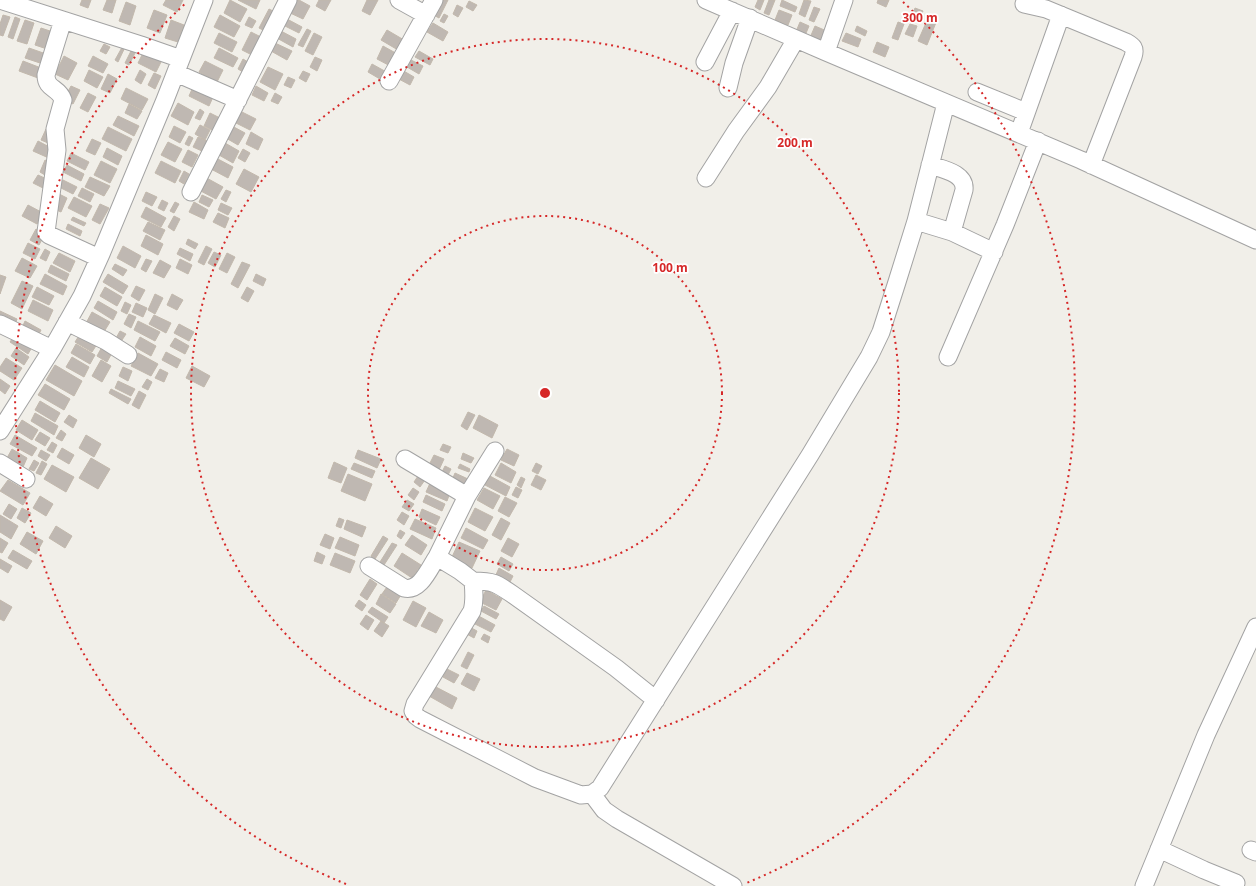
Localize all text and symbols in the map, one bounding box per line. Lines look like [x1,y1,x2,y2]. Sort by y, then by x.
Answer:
text: 300 m [902,9,938,26]
text: 200 m [777,134,813,151]
text: 100 m [652,259,688,276]
centre of rings [538,386,552,400]

